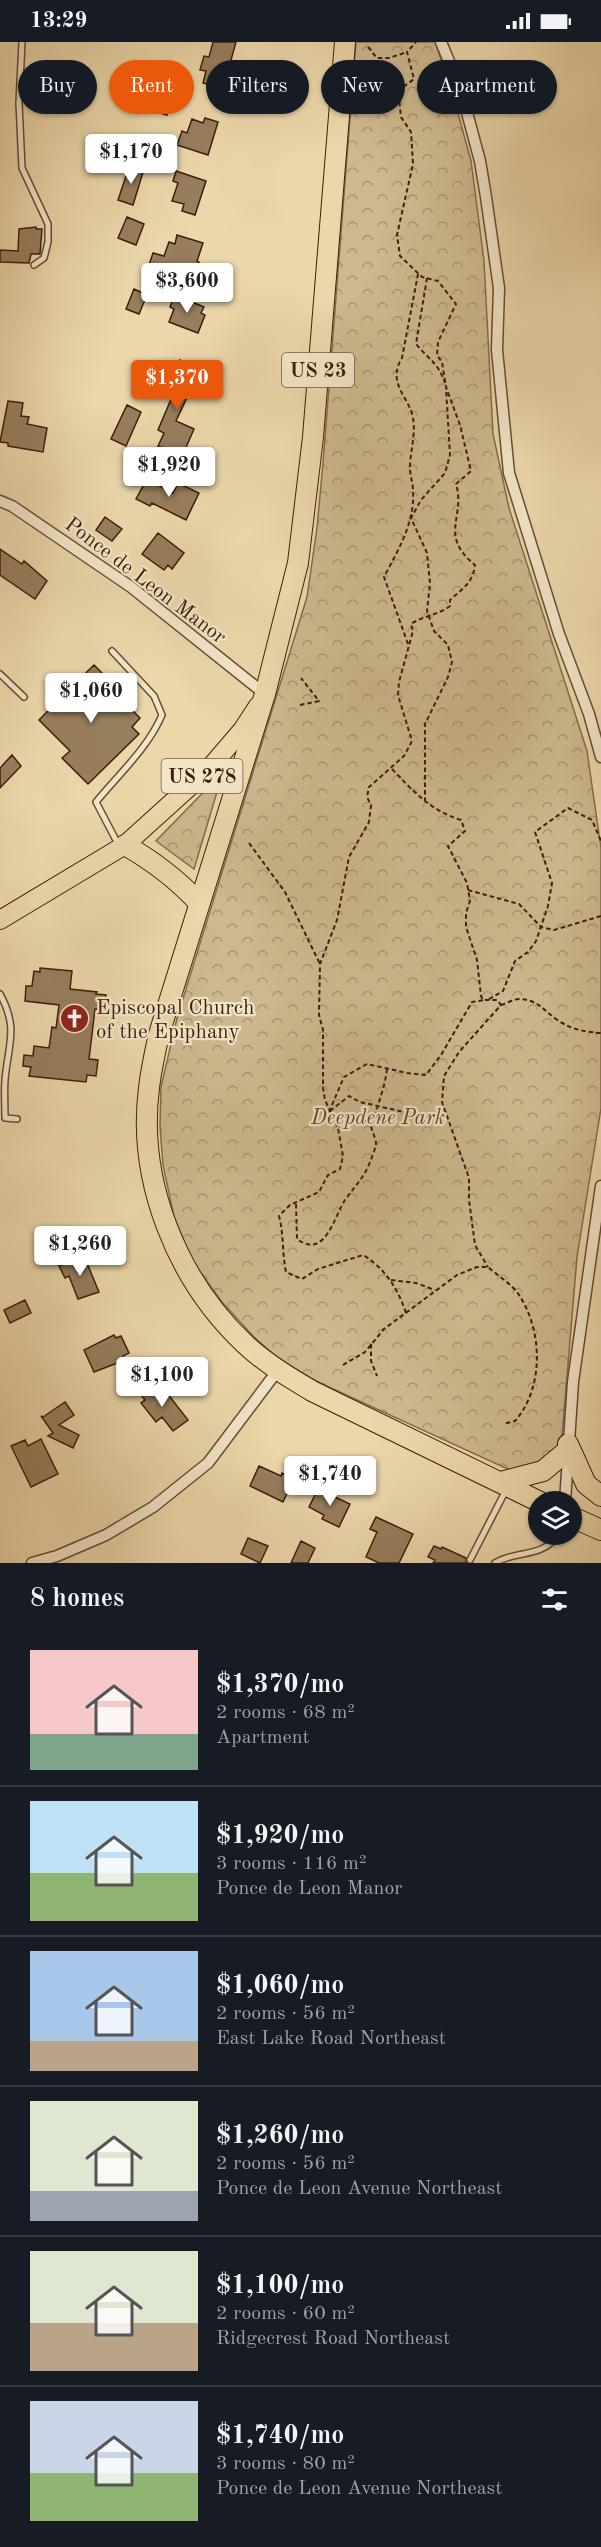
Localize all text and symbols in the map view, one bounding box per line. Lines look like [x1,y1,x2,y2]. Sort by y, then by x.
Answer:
text: 13:29 [30,10,87,32]
chip: Buy [18,60,97,114]
chip: Rent [109,60,194,114]
chip: Filters [206,60,309,114]
chip: New [321,60,405,114]
chip: Apartment [417,60,557,114]
pin: $1,170 [82,134,180,185]
text: $1,170 [99,143,163,163]
pin: $3,600 [138,263,236,314]
text: $3,600 [155,272,219,292]
road number: US 23 [282,353,354,387]
pin: $1,370 [128,360,226,411]
text: $1,370 [145,369,209,389]
pin: $1,920 [120,447,218,498]
text: $1,920 [137,456,201,476]
street label: Ponce de Leon Manor [61,514,230,649]
pin: $1,060 [42,673,140,724]
text: $1,060 [59,682,123,702]
road number: US 278 [162,759,242,793]
place label: Episcopal Church of the Epiphany [96,998,254,1043]
church icon: Episcopal Church of the Epiphany [59,1003,91,1035]
park label: Deepdene Park [310,1108,445,1129]
pin: $1,260 [31,1226,129,1277]
text: $1,260 [48,1235,112,1255]
pin: $1,100 [113,1357,211,1408]
text: $1,100 [130,1366,194,1386]
pin: $1,740 [281,1456,379,1507]
text: $1,740 [298,1465,362,1485]
map controls [528,1491,582,1545]
button: layers [528,1491,582,1545]
icon: filters [538,1583,571,1616]
text: 8 homes [30,1586,124,1612]
text: $1,370/mo [216,1672,344,1698]
icon: home [78,1674,150,1746]
text: 2 rooms · 68 m² [216,1703,355,1723]
text: Apartment [216,1728,310,1748]
text: $1,920/mo [216,1823,344,1849]
icon: home [78,1825,150,1897]
text: 3 rooms · 116 m² [216,1854,366,1874]
text: Ponce de Leon Manor [216,1879,403,1899]
text: $1,060/mo [216,1973,344,1999]
icon: home [78,1975,150,2047]
text: 2 rooms · 56 m² [216,2004,355,2024]
text: East Lake Road Northeast [216,2029,446,2049]
text: $1,260/mo [216,2123,344,2149]
icon: home [78,2125,150,2197]
text: 2 rooms · 56 m² [216,2154,355,2174]
text: Ponce de Leon Avenue Northeast [216,2179,502,2199]
text: $1,100/mo [216,2273,344,2299]
icon: home [78,2275,150,2347]
text: 2 rooms · 60 m² [216,2304,355,2324]
text: Ridgecrest Road Northeast [216,2329,450,2349]
text: $1,740/mo [216,2423,344,2449]
icon: home [78,2425,150,2497]
text: 3 rooms · 80 m² [216,2454,355,2474]
text: Ponce de Leon Avenue Northeast [216,2479,502,2499]

